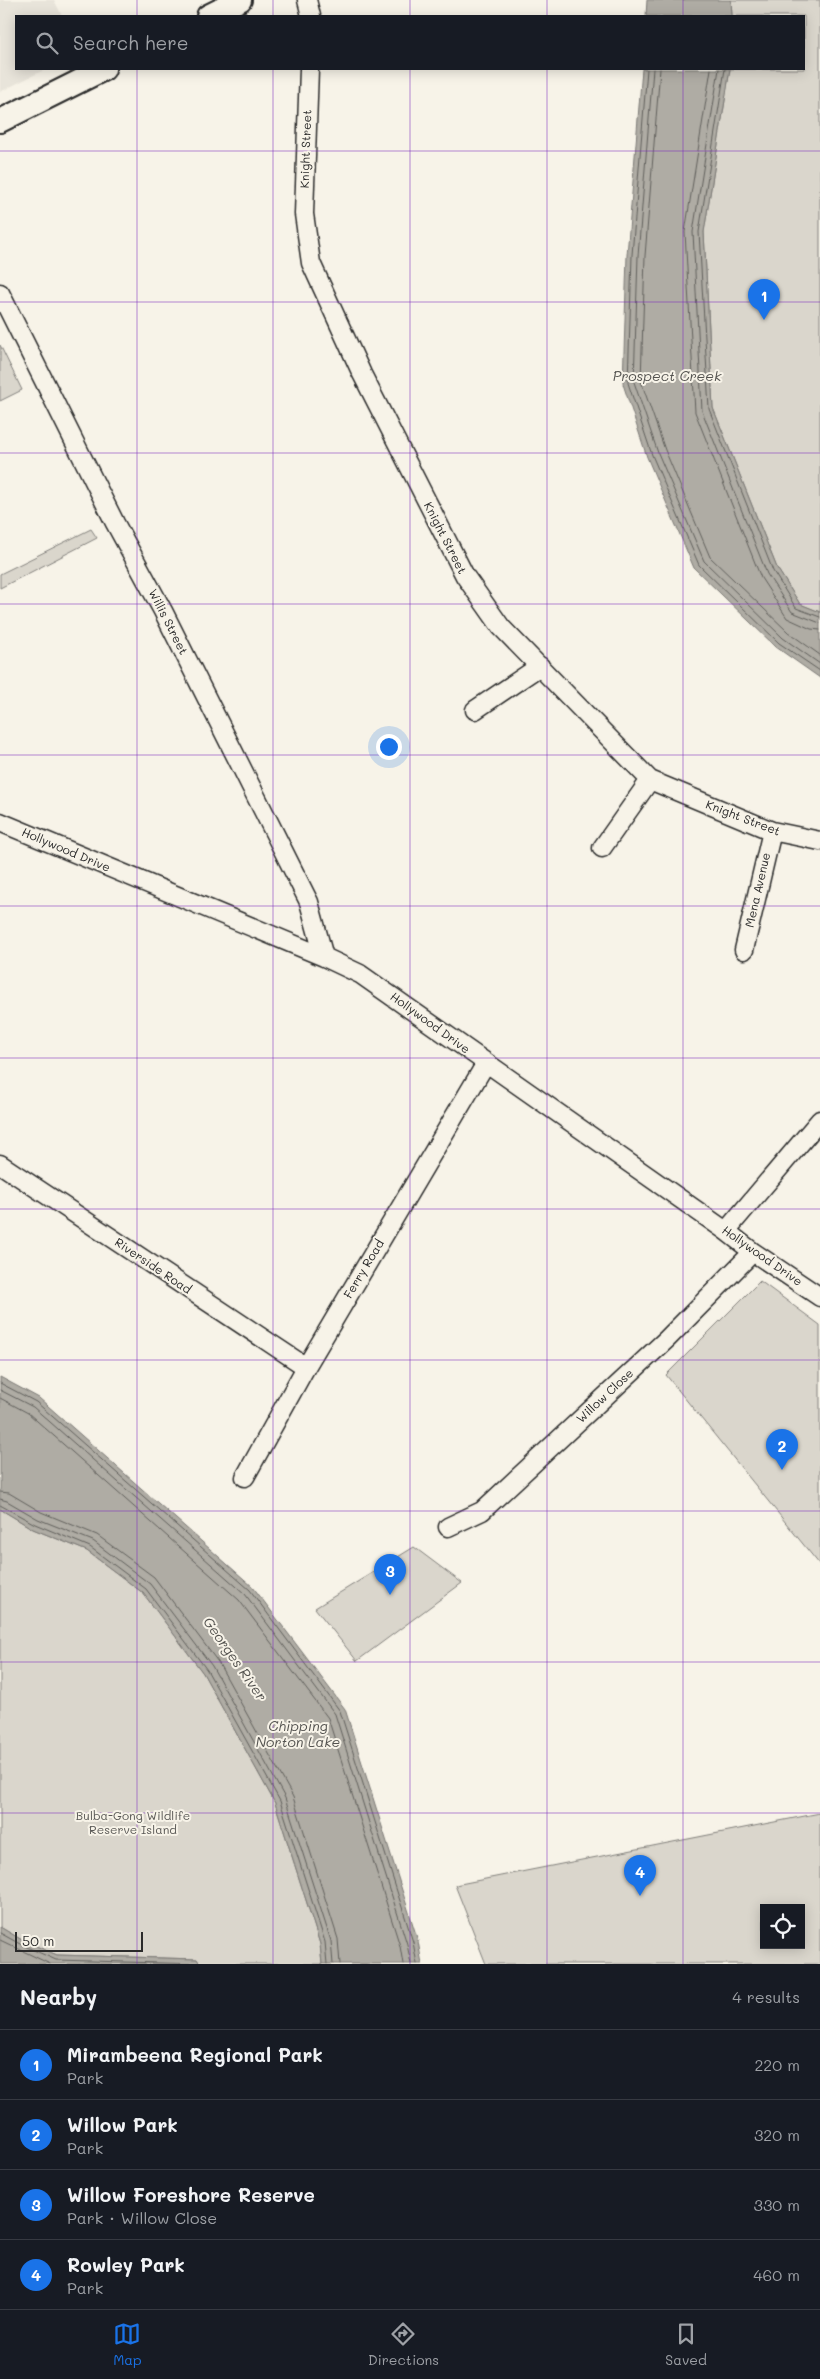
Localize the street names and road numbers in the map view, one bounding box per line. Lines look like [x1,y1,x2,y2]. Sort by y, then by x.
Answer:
street label: Knight Street [296,109,314,189]
street label: Knight Street [421,499,471,576]
street label: Willis Street [145,586,192,657]
street label: Knight Street [704,796,783,839]
street label: Hollywood Drive [20,823,113,875]
street label: Mena Avenue [741,851,773,929]
street label: Hollywood Drive [388,988,474,1056]
street label: Hollywood Drive [719,1221,806,1289]
street label: Riverside Road [112,1234,195,1297]
street label: Ferry Road [339,1236,387,1301]
street label: Willow Close [572,1365,636,1426]

